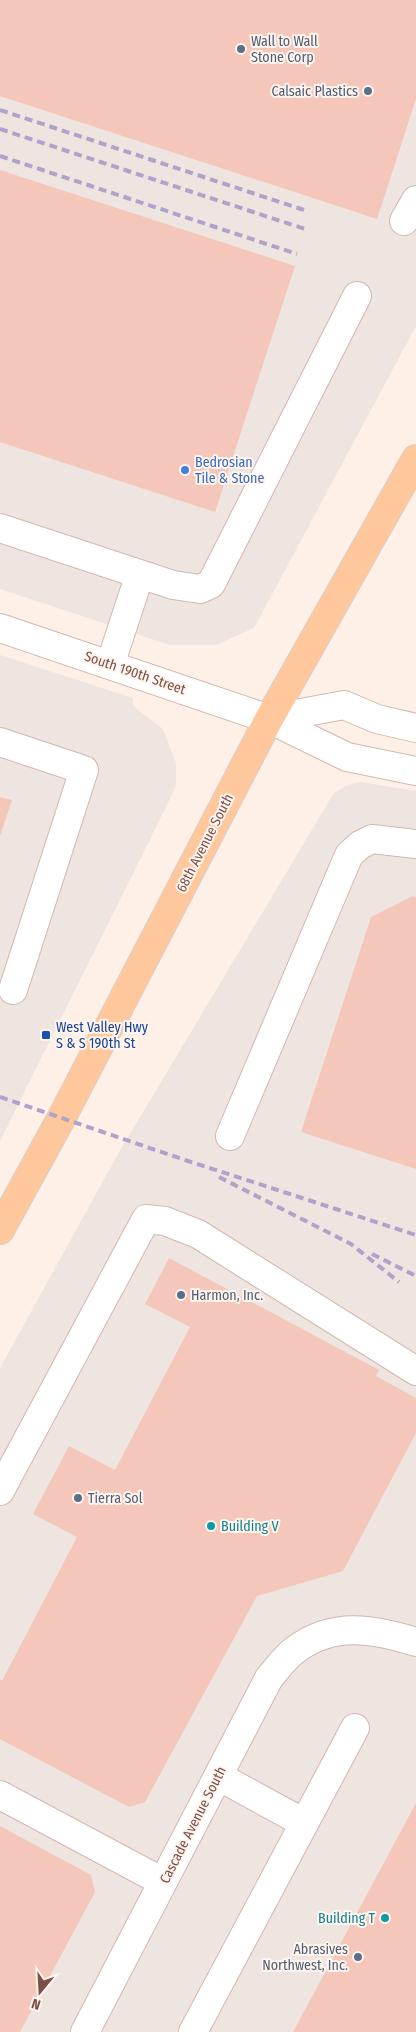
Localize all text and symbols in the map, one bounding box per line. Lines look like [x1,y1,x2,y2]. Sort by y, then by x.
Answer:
place label: Wall to Wall Stone Corp [251,33,318,66]
marker: Wall to Wall Stone Corp [235,43,247,55]
place label: Calsaic Plastics [271,83,358,100]
marker: Calsaic Plastics [362,85,374,97]
place label: Bedrosian Tile & Stone [195,454,264,487]
marker: Bedrosian Tile & Stone [179,464,191,476]
street label: South 190th Street [82,648,188,698]
street label: 68th Avenue South [173,791,237,895]
place label: West Valley Hwy S & S 190th St [56,1019,149,1052]
marker: West Valley Hwy S & S 190th St [40,1029,52,1041]
place label: Harmon, Inc. [191,1287,263,1304]
marker: Harmon, Inc. [175,1289,187,1301]
place label: Tierra Sol [88,1490,143,1507]
marker: Tierra Sol [72,1492,84,1504]
place label: Building V [221,1518,279,1535]
marker: Building V [205,1520,217,1532]
street label: Cascade Avenue South [156,1764,230,1886]
place label: Building T [318,1910,376,1927]
marker: Building T [379,1912,391,1924]
place label: Abrasives Northwest, Inc. [262,1941,348,1974]
marker: Abrasives Northwest, Inc. [352,1951,364,1963]
north arrow [15,1967,65,2017]
text: N [30,1995,43,2013]

